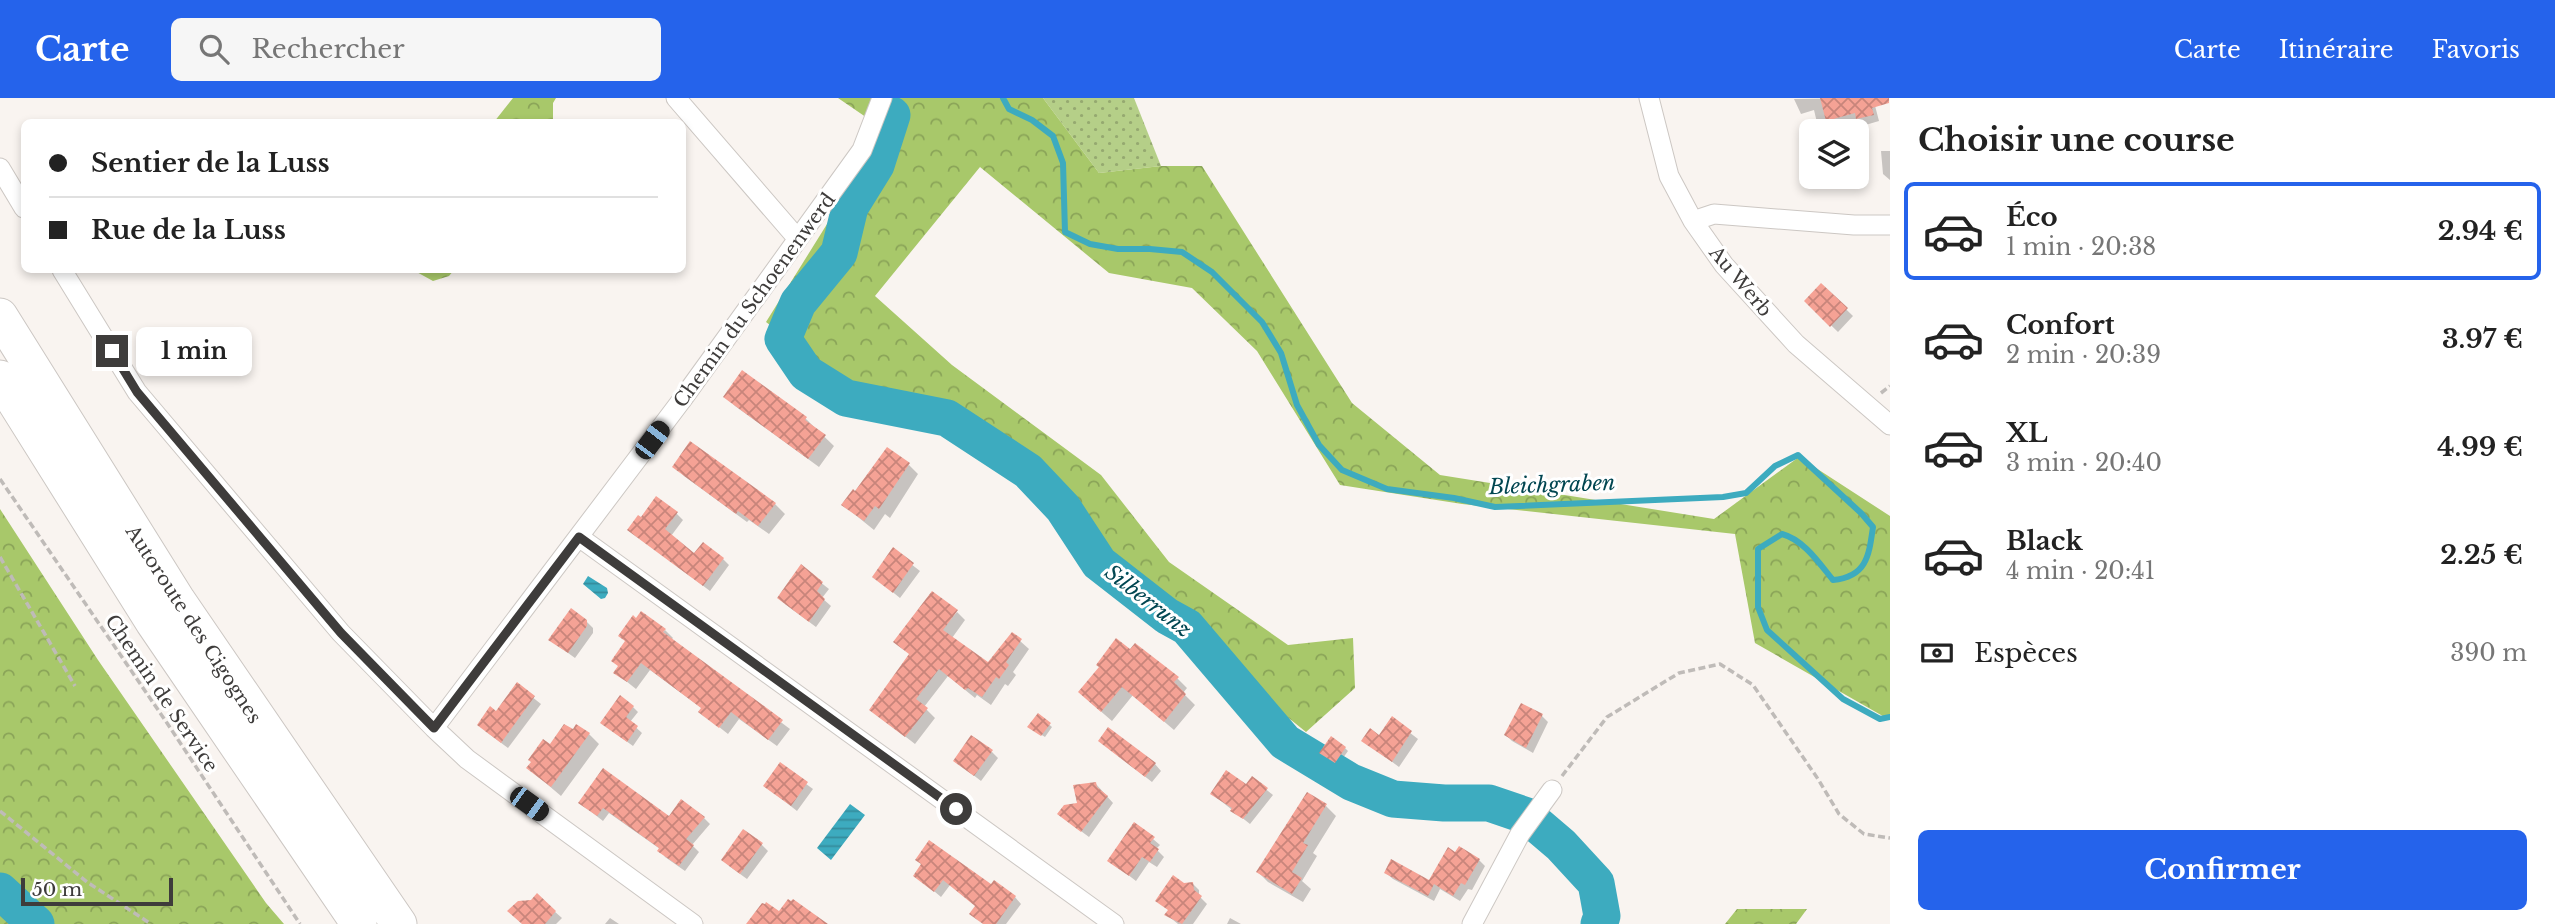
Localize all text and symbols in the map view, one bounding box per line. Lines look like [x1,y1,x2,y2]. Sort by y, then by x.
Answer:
search box [171,18,661,81]
text: Carte [35,29,129,70]
icon: search [195,30,233,68]
text: Rechercher [251,33,405,65]
text: Carte [2174,35,2241,64]
text: Itinéraire [2279,35,2394,64]
text: Favoris [2432,35,2520,64]
map controls [1799,119,1869,189]
button: layers [1799,119,1869,189]
text: Choisir une course [1918,120,2235,160]
text: Sentier de la Luss [91,147,330,179]
street label: Chemin du Schoenenwerd [669,188,840,412]
icon: car [1922,200,1985,263]
text: Éco [2006,201,2058,233]
text: Rue de la Luss [91,214,286,246]
text: 2.94 € [2438,215,2523,247]
text: 1 min · 20:38 [2006,233,2156,261]
street label: Au Werb [1704,241,1777,321]
icon: car [1922,308,1985,371]
text: Confort [2006,309,2115,341]
text: 3.97 € [2442,323,2523,355]
callout: 1 min [136,327,252,376]
route end [96,335,128,367]
text: 1 min [161,337,227,365]
text: 2 min · 20:39 [2006,341,2161,369]
icon: car [1922,416,1985,479]
car [631,417,674,463]
text: XL [2006,417,2048,449]
text: 4.99 € [2437,431,2523,463]
text: 3 min · 20:40 [2006,449,2162,477]
water label: Bleichgraben [1487,470,1616,500]
street label: Autoroute des Cigognes [120,520,266,728]
icon: car [1922,524,1985,587]
text: Black [2006,525,2083,557]
text: 2.25 € [2440,539,2523,571]
text: 4 min · 20:41 [2006,557,2155,585]
water label: Silberrunz [1100,559,1196,643]
street label: Chemin de Service [100,610,223,776]
icon: cash [1918,634,1956,672]
text: Espèces [1974,637,2078,669]
text: 390 m [2450,639,2527,667]
car [506,783,553,825]
route start [940,793,972,825]
button: Confirmer [1918,830,2527,910]
scale bar [21,875,173,907]
text: 50 m [32,878,82,901]

